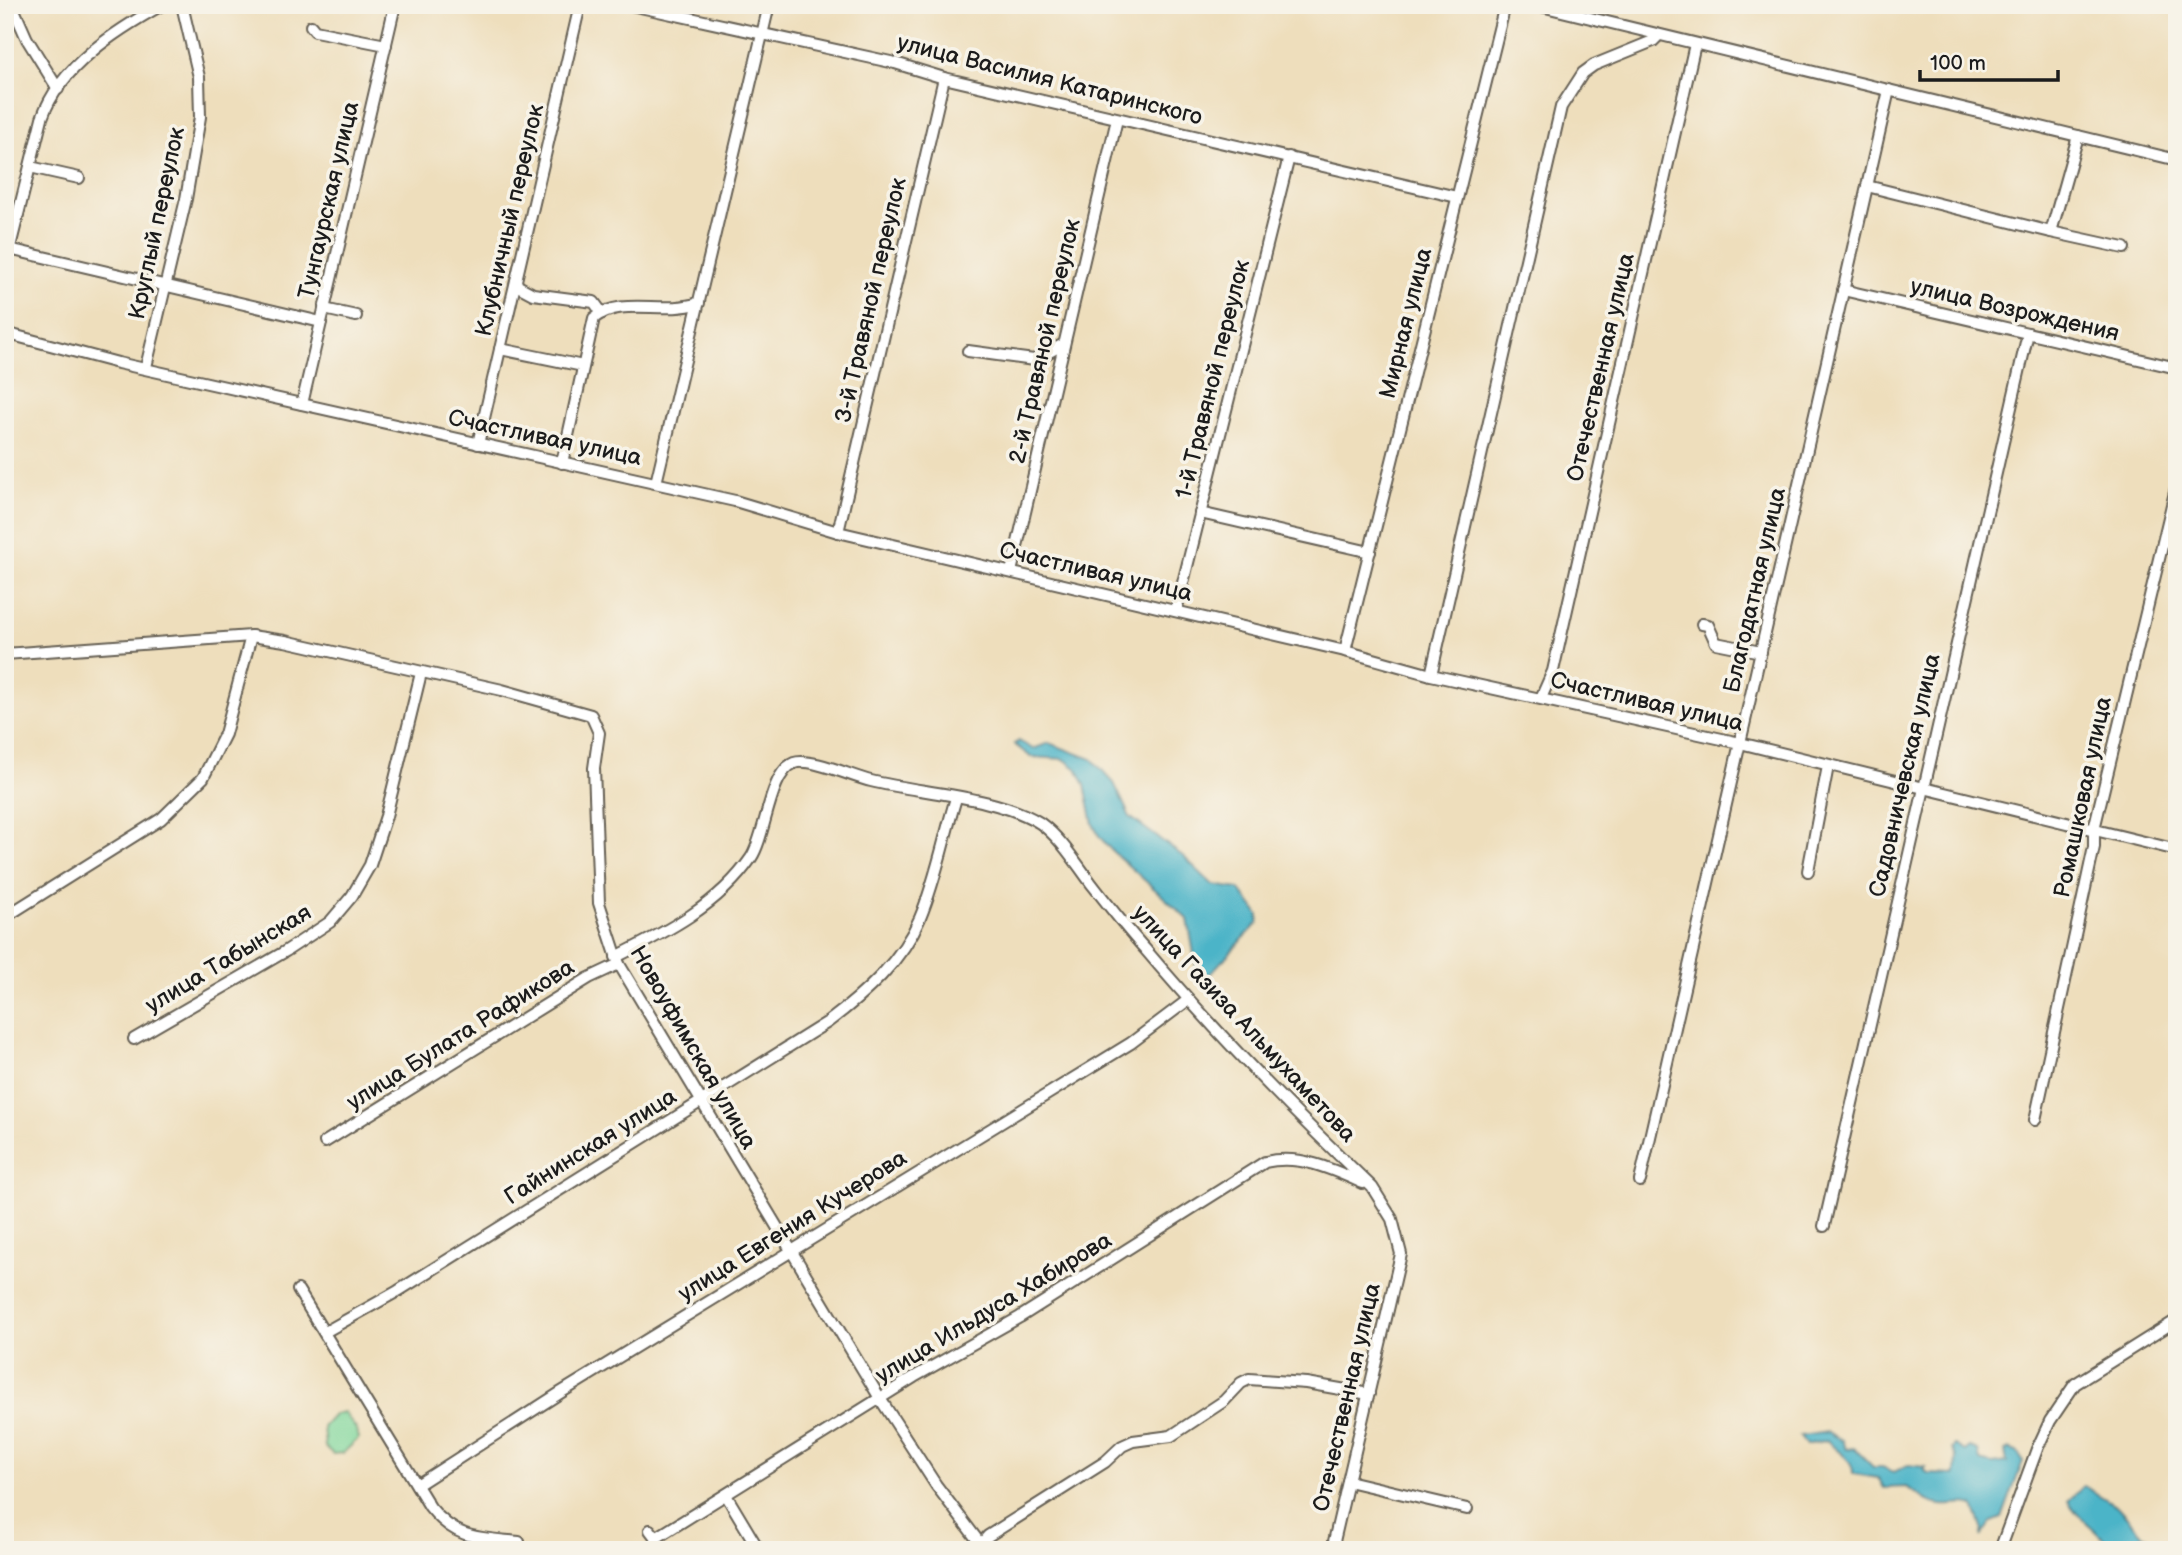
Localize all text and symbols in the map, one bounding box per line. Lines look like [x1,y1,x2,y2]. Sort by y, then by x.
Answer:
street label: улица Василия Катаринского [894,28,1205,132]
scale bar [1920,38,2058,82]
text: 100 m [1930,51,1986,76]
street label: Тунгаурская улица [293,98,365,302]
street label: Клубничный переулок [470,101,551,339]
street label: Круглый переулок [123,124,191,322]
street label: 3-й Травяной переулок [829,174,913,426]
street label: 2-й Травяной переулок [1003,215,1087,466]
street label: Мирная улица [1374,245,1438,401]
street label: Отечественная улица [1561,250,1641,484]
street label: 1-й Травяной переулок [1170,256,1256,502]
street label: улица Возрождения [1908,272,2122,348]
street label: Счастливая улица [445,404,645,472]
street label: Благодатная улица [1718,484,1792,696]
street label: Счастливая улица [997,536,1195,608]
street label: Садовничевская улица [1863,650,1947,900]
street label: Счастливая улица [1548,666,1746,738]
street label: Ромашковая улица [2048,694,2118,900]
street label: улица Табынская [141,898,317,1019]
street label: улица Газиза Альмухаметова [1127,899,1362,1149]
street label: Новоуфимская улица [623,941,763,1155]
street label: улица Булата Рафикова [342,953,580,1116]
street label: Гайнинская улица [499,1082,682,1211]
street label: улица Евгения Кучерова [673,1144,912,1308]
street label: улица Ильдуса Хабирова [870,1226,1117,1390]
street label: Отечественная улица [1307,1280,1387,1514]

